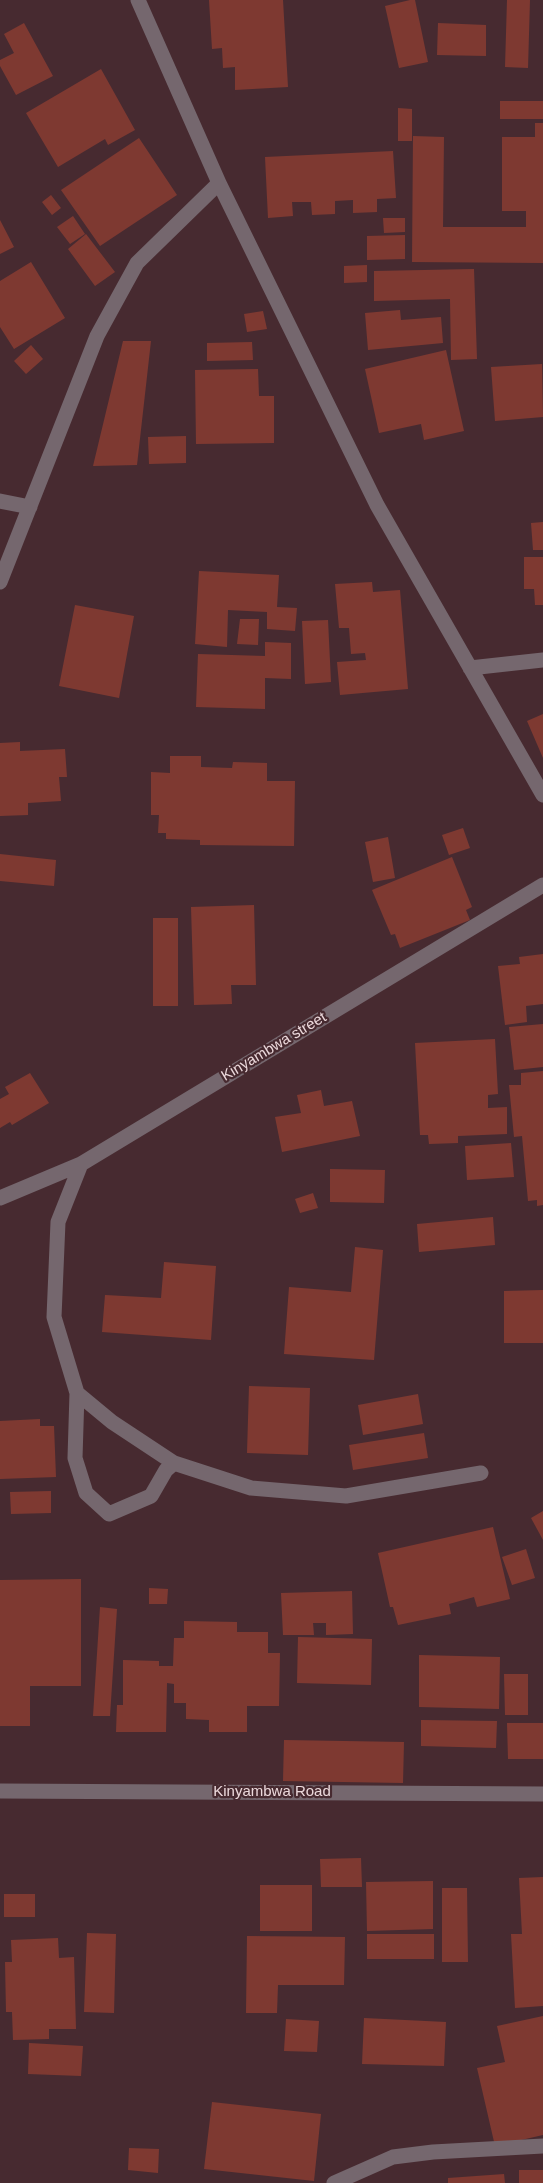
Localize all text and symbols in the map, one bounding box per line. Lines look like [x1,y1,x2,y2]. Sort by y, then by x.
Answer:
street label: Kinyambwa street [218,1009,330,1085]
street label: Kinyambwa Road [213,1783,331,1801]

